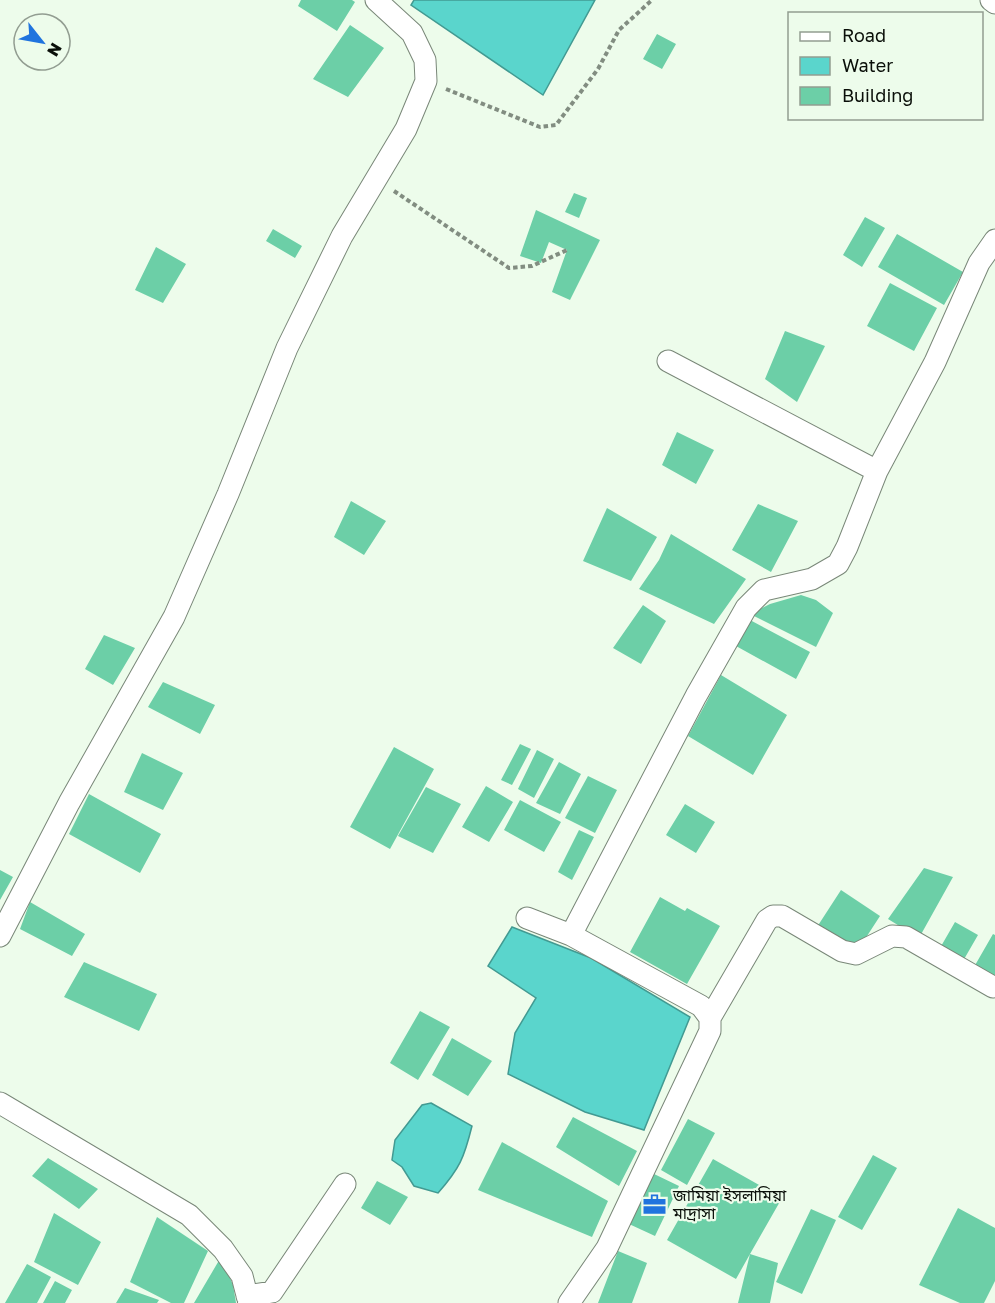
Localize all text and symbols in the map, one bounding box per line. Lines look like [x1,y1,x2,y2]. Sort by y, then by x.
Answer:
north arrow [12,12,72,72]
legend [788,12,983,120]
text: Road [842,24,886,46]
text: N [43,39,67,60]
text: Water [842,54,893,76]
text: Building [842,84,913,106]
place label: জামিয়া ইসলামিয়া মাদ্রাসা [672,1185,787,1223]
office icon: জামিয়া ইসলামিয়া মাদ্রাসা [642,1191,668,1217]

